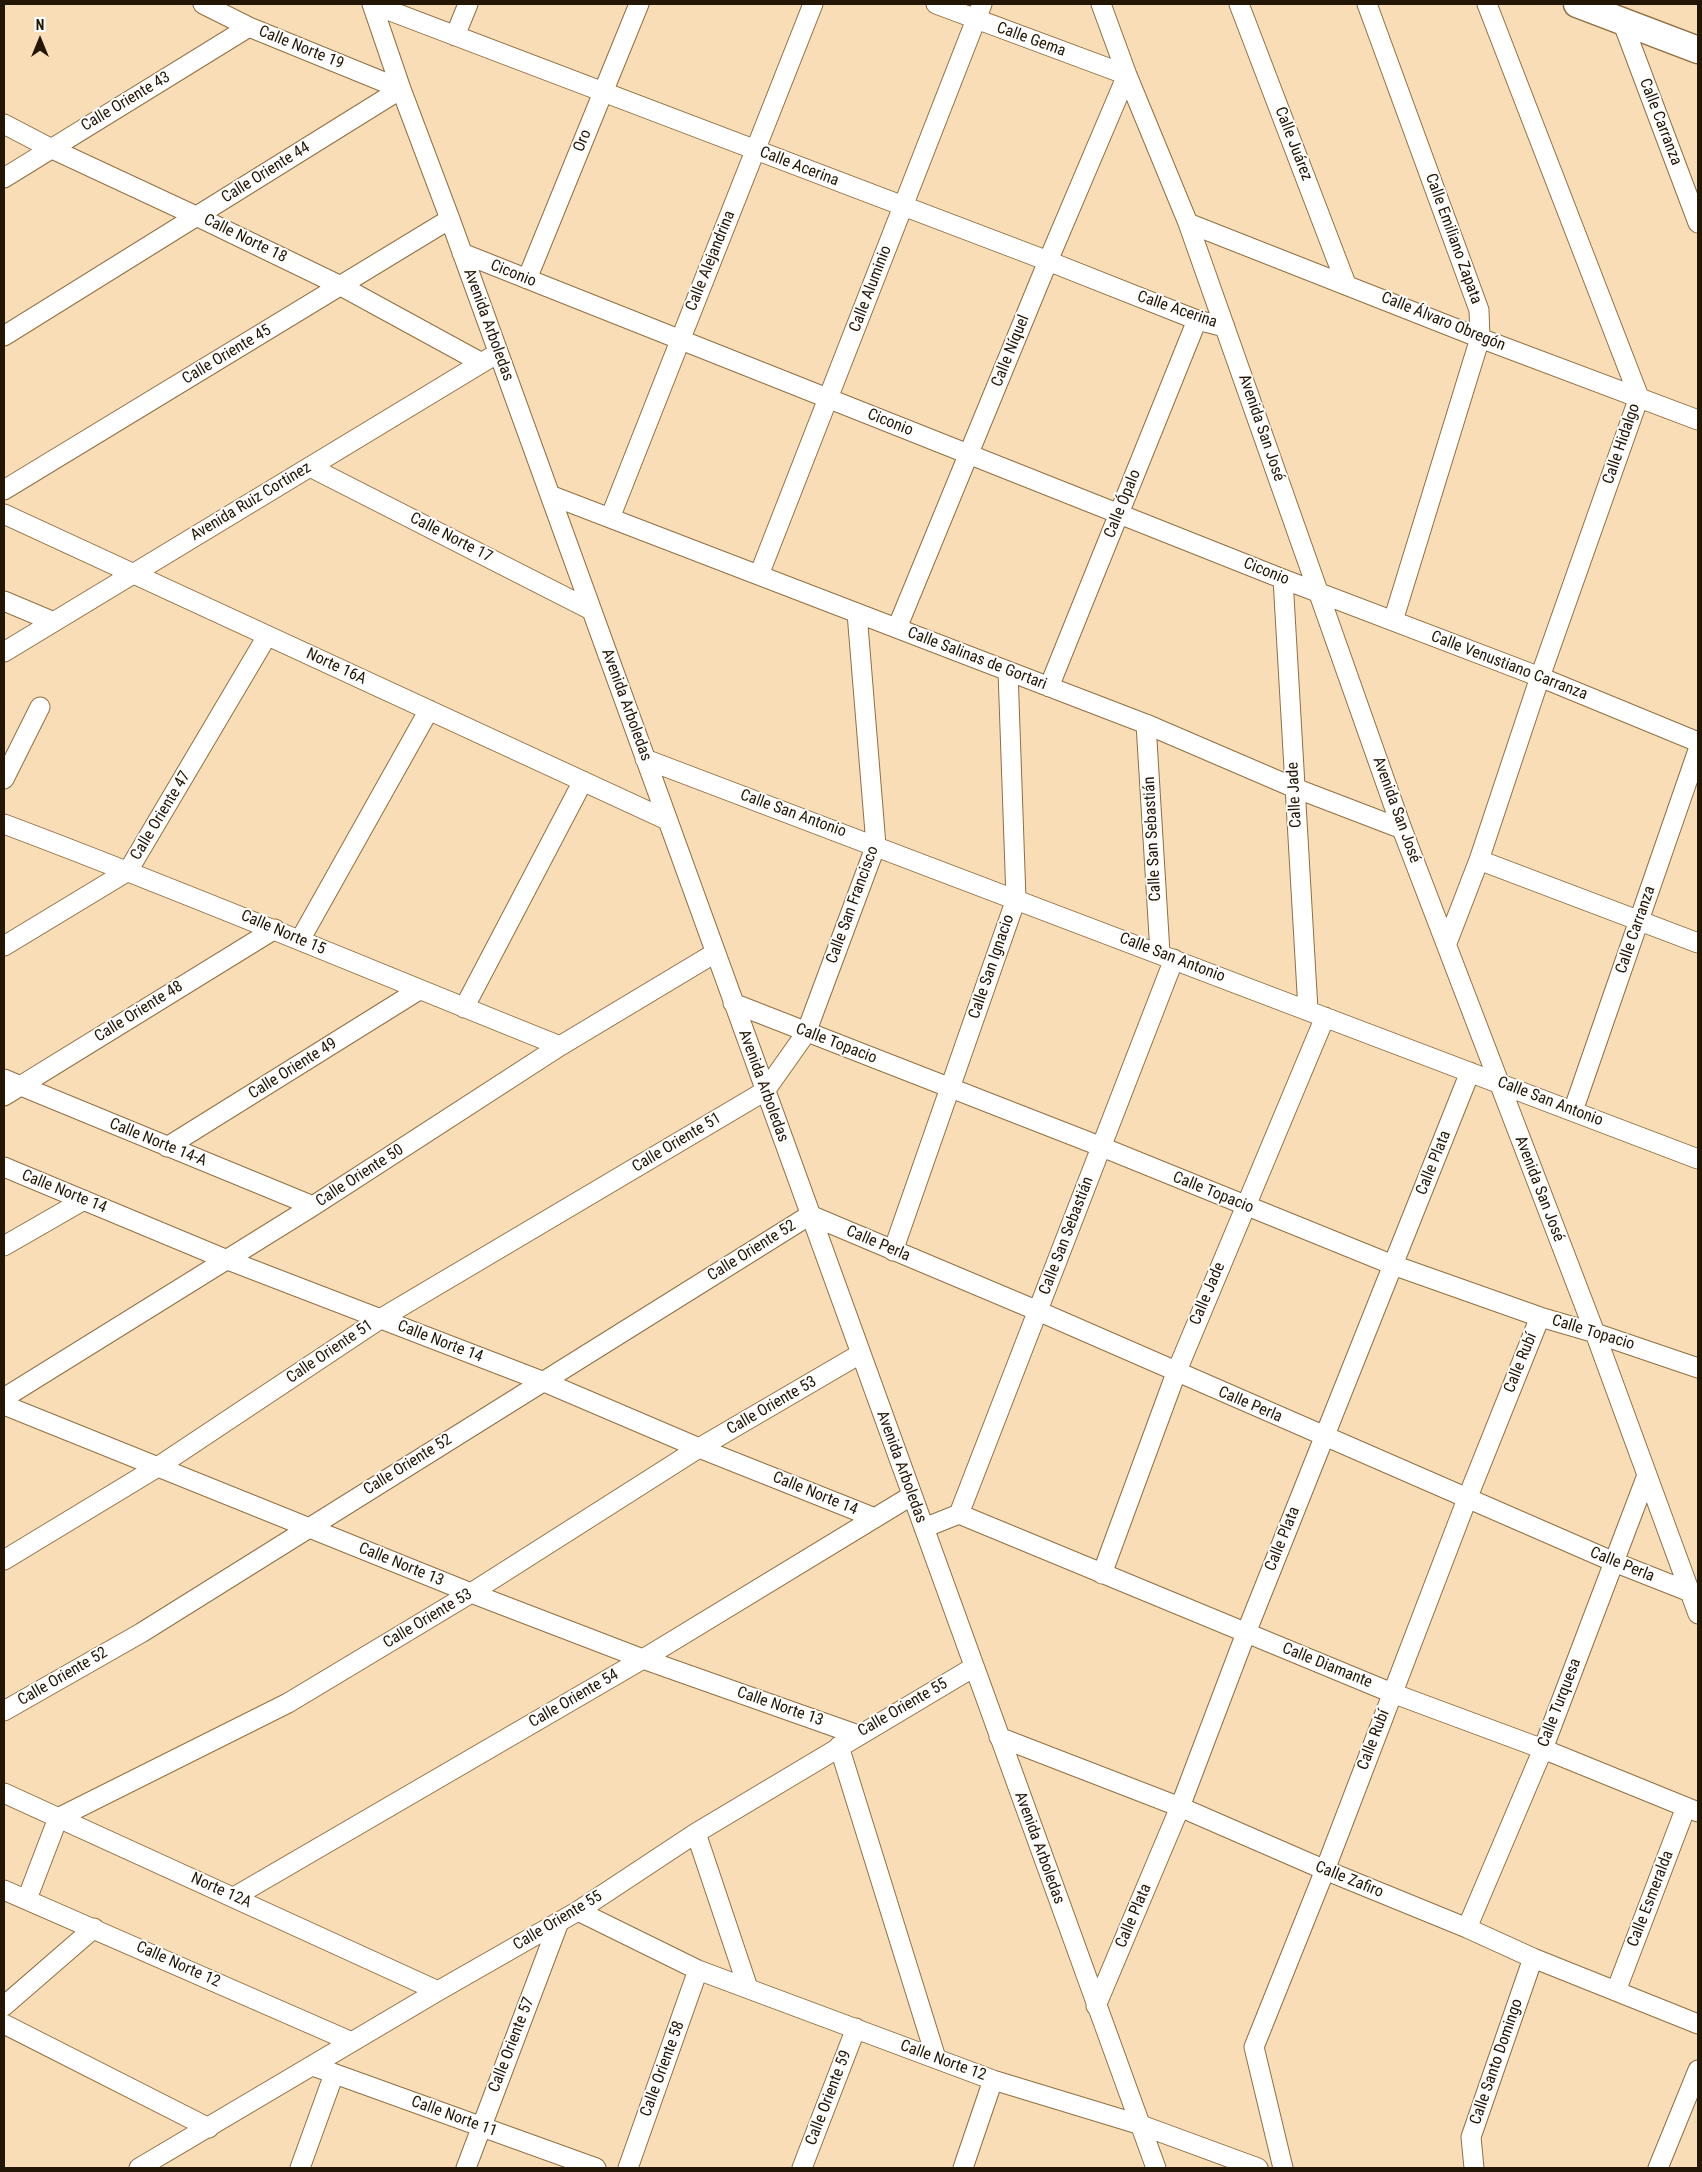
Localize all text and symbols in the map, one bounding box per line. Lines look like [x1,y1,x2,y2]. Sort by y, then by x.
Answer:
north arrow [15,15,65,65]
text: N [36,17,44,33]
street label: Calle Gema [994,19,1068,61]
street label: Calle Norte 19 [256,22,346,74]
street label: Calle Oriente 43 [78,68,174,136]
street label: Calle Carranza [1635,76,1685,168]
street label: Calle Juárez [1270,104,1316,184]
street label: Oro [570,127,596,155]
street label: Calle Oriente 44 [218,138,314,208]
street label: Calle Acerina [757,143,841,191]
street label: Calle Emiliano Zapata [1420,171,1486,307]
street label: Calle Alejandrina [682,208,740,314]
street label: Calle Norte 18 [200,211,290,267]
street label: Calle Aluminio [846,243,896,335]
street label: Ciconio [487,256,539,292]
street label: Avenida Arboledas [459,266,517,384]
street label: Calle Acerina [1134,287,1220,333]
street label: Calle Álvaro Obregón [1378,288,1508,356]
street label: Calle Níquel [988,312,1034,390]
street label: Calle Oriente 45 [179,321,275,389]
street label: Avenida San José [1234,372,1288,484]
street label: Calle Hidalgo [1599,401,1645,487]
street label: Ciconio [864,405,916,441]
street label: Avenida Ruiz Cortinez [187,458,315,546]
street label: Calle Ópalo [1101,467,1145,541]
street label: Calle Norte 17 [406,509,496,567]
street label: Ciconio [1240,554,1292,590]
street label: Calle Salinas de Gortari [905,624,1049,694]
street label: Calle Venustiano Carranza [1428,627,1590,705]
street label: Norte 16A [303,645,369,689]
street label: Avenida Arboledas [597,646,655,764]
street label: Avenida San José [1368,754,1424,866]
street label: Calle Jade [1284,761,1306,829]
street label: Calle Oriente 47 [127,768,195,864]
street label: Calle San Sebastián [1140,776,1166,902]
street label: Calle San Antonio [737,786,849,842]
street label: Calle San Francisco [823,844,883,966]
street label: Calle Carranza [1612,884,1660,976]
street label: Calle Norte 15 [238,907,328,959]
street label: Calle San Ignacio [965,912,1019,1022]
street label: Calle San Antonio [1116,929,1228,987]
street label: Calle Oriente 48 [91,977,187,1047]
street label: Calle Topacio [793,1020,879,1068]
street label: Avenida Arboledas [734,1027,792,1145]
street label: Calle Oriente 49 [245,1034,341,1104]
street label: Calle San Antonio [1494,1073,1606,1131]
street label: Calle Oriente 51 [629,1109,725,1177]
street label: Calle Norte 14-A [106,1115,210,1171]
street label: Calle Plata [1412,1128,1456,1198]
street label: Avenida San José [1510,1133,1568,1245]
street label: Calle Oriente 50 [313,1141,407,1211]
street label: Calle Norte 14 [19,1166,109,1218]
street label: Calle Topacio [1170,1168,1256,1218]
street label: Calle San Sebastián [1036,1174,1098,1298]
street label: Calle Oriente 52 [704,1216,800,1286]
street label: Calle Perla [843,1222,913,1266]
street label: Calle Jade [1186,1260,1230,1328]
street label: Calle Topacio [1549,1311,1637,1355]
street label: Calle Oriente 51 [283,1316,377,1388]
street label: Calle Norte 14 [394,1317,486,1367]
street label: Calle Rubí [1500,1330,1542,1396]
street label: Calle Oriente 53 [724,1373,820,1439]
street label: Calle Perla [1215,1383,1285,1427]
street label: Avenida Arboledas [872,1408,930,1526]
street label: Calle Oriente 52 [360,1430,456,1500]
street label: Calle Norte 14 [770,1468,860,1520]
street label: Calle Plata [1261,1504,1305,1574]
street label: Calle Norte 13 [356,1539,446,1591]
street label: Calle Perla [1587,1543,1657,1587]
street label: Calle Oriente 53 [380,1585,476,1653]
street label: Calle Diamante [1279,1639,1375,1693]
street label: Calle Oriente 52 [15,1644,111,1710]
street label: Calle Turquesa [1534,1656,1586,1750]
street label: Calle Oriente 54 [526,1666,622,1732]
street label: Calle Oriente 55 [855,1675,951,1741]
street label: Calle Norte 13 [734,1683,826,1731]
street label: Calle Rubí [1354,1707,1394,1773]
street label: Avenida Arboledas [1010,1789,1068,1907]
street label: Calle Esmeralda [1624,1848,1678,1950]
street label: Calle Zafiro [1312,1858,1386,1902]
street label: Norte 12A [188,1869,254,1913]
street label: Calle Plata [1112,1881,1156,1951]
street label: Calle Oriente 55 [510,1887,606,1955]
street label: Calle Norte 12 [133,1938,223,1992]
street label: Calle Oriente 57 [485,1995,539,2095]
street label: Calle Santo Domingo [1466,1997,1528,2127]
street label: Calle Oriente 58 [637,2019,689,2119]
street label: Calle Norte 12 [897,2037,989,2085]
street label: Calle Oriente 59 [802,2048,856,2148]
street label: Calle Norte 11 [408,2093,500,2141]

